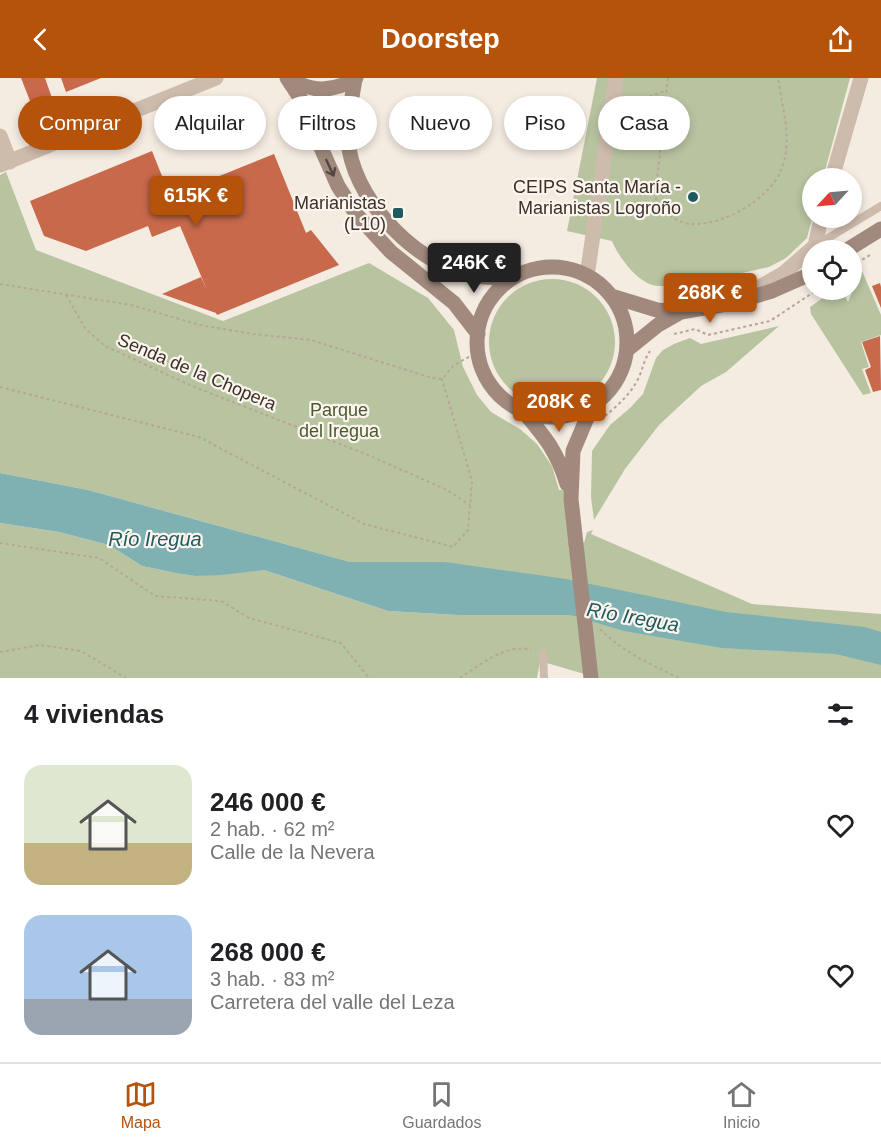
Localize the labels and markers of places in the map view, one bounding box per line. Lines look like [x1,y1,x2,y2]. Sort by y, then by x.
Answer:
pin: 615K € [147,176,245,227]
place label: CEIPS Santa María - Marianistas Logroño [513,177,681,218]
marker: CEIPS Santa María - Marianistas Logroño [686,190,700,204]
place label: Marianistas (L10) [294,193,386,234]
marker: Marianistas (L10) [391,206,405,220]
pin: 246K € [425,243,523,294]
pin: 268K € [661,273,759,324]
pin: 208K € [510,382,608,433]

